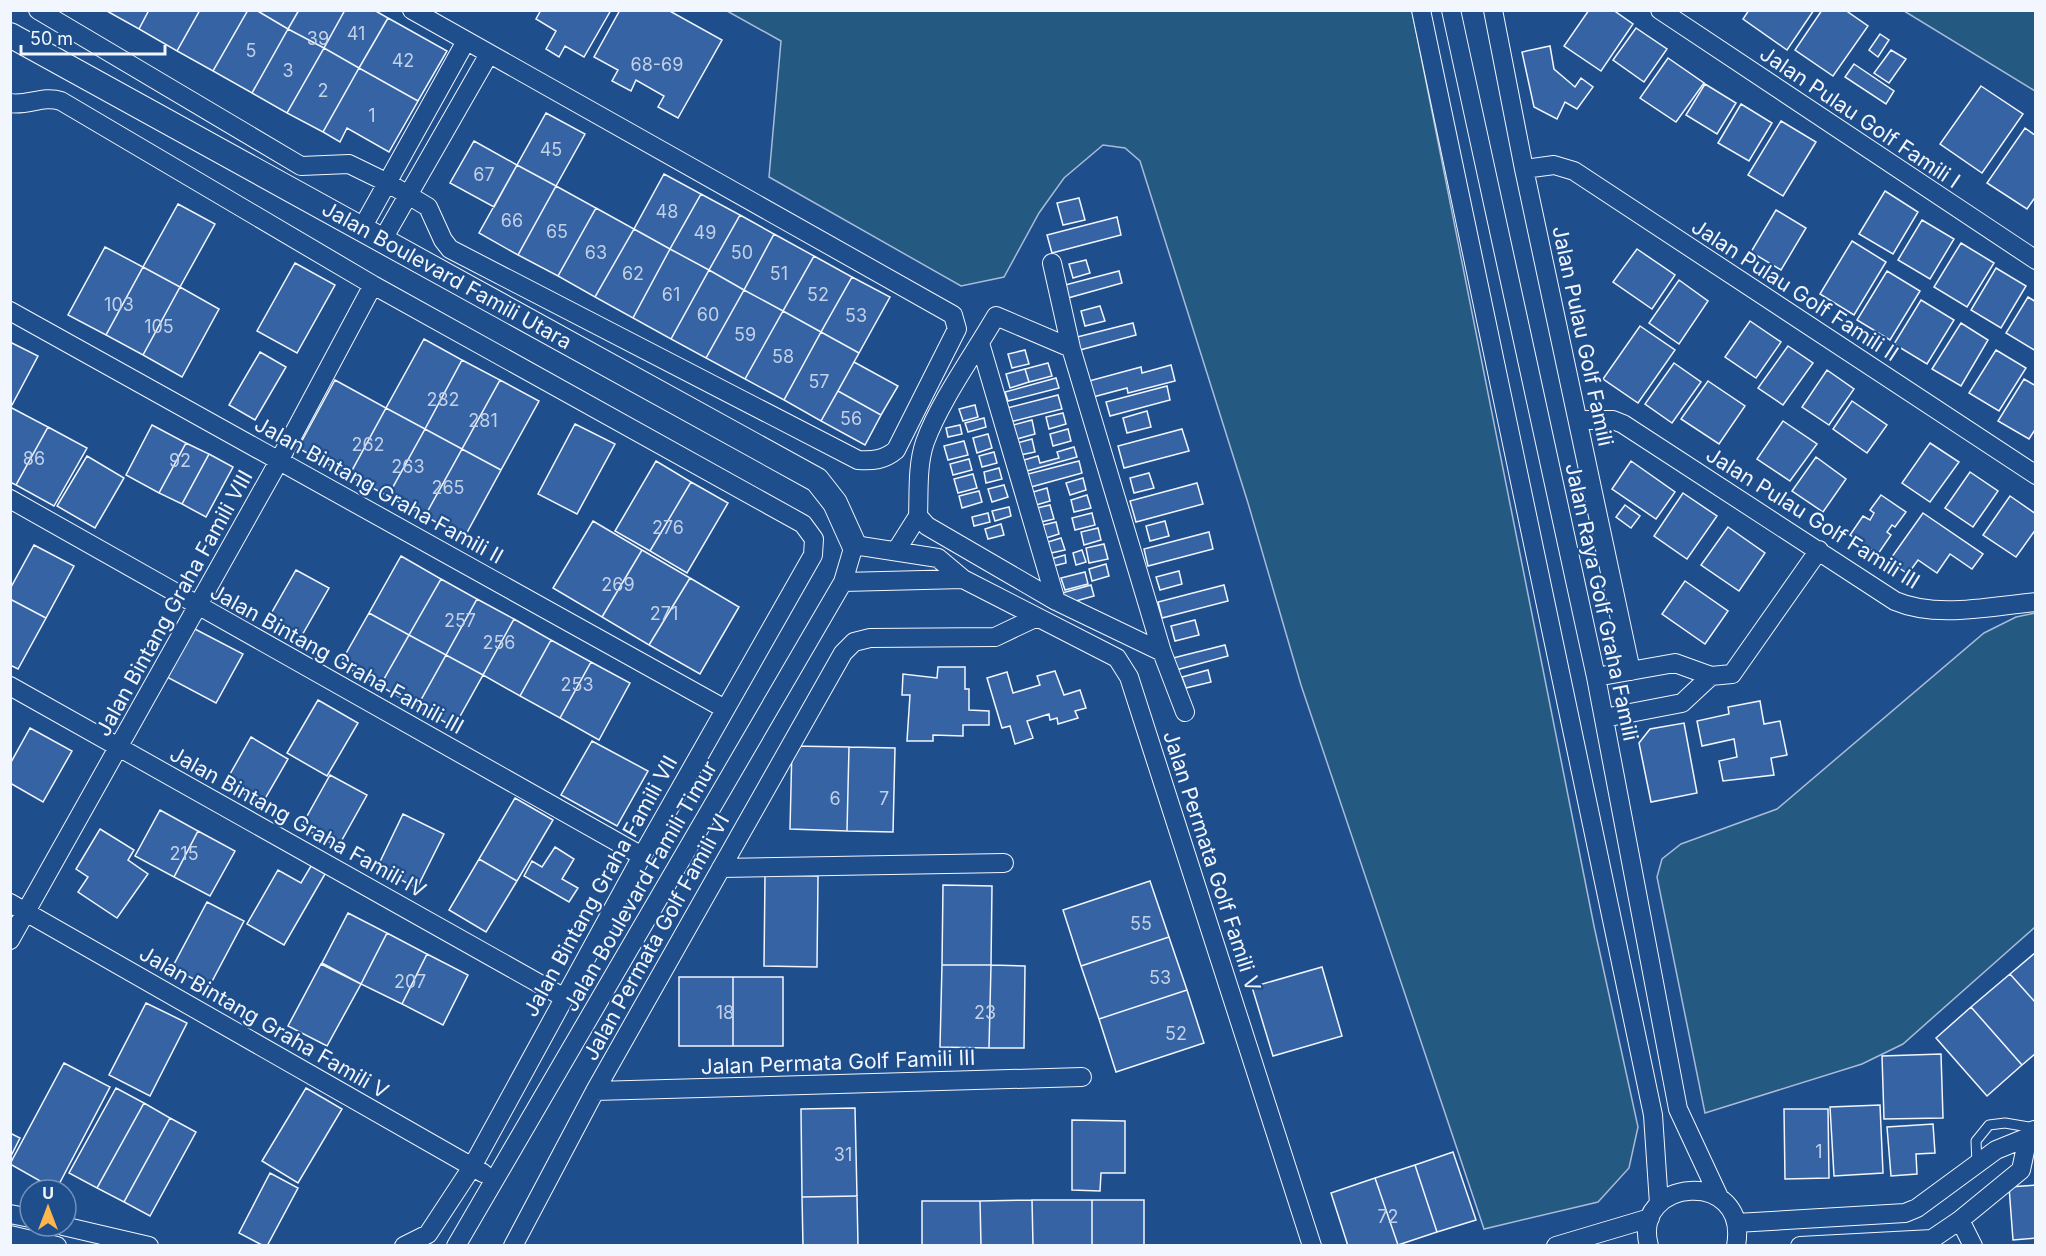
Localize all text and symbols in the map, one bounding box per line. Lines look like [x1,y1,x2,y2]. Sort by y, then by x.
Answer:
scale bar [21,18,165,56]
house number: 41 [347,23,365,44]
text: 50 m [30,28,73,49]
house number: 39 [307,28,329,49]
house number: 5 [246,40,256,61]
street label: Jalan Pulau Golf Famili I [1755,41,1965,193]
house number: 42 [392,50,414,71]
house number: 68-69 [631,54,683,75]
house number: 3 [282,60,294,81]
house number: 2 [318,80,328,101]
house number: 1 [368,105,376,126]
house number: 45 [540,139,562,160]
house number: 67 [473,164,495,185]
street label: Jalan Boulevard Famili Utara [318,196,576,354]
house number: 48 [656,201,678,222]
house number: 66 [501,210,523,231]
street label: Jalan Pulau Golf Famili II [1687,214,1903,366]
house number: 65 [546,221,568,242]
house number: 49 [694,222,716,243]
street label: Jalan Pulau Golf Famili [1547,224,1619,448]
house number: 63 [585,242,607,263]
house number: 50 [731,242,753,263]
house number: 62 [622,263,644,284]
house number: 51 [770,263,788,284]
house number: 61 [662,284,680,305]
house number: 52 [807,284,829,305]
house number: 103 [104,294,134,315]
house number: 60 [697,304,719,325]
house number: 53 [845,305,867,326]
house number: 105 [144,316,174,337]
house number: 59 [734,324,756,345]
house number: 58 [772,346,794,367]
house number: 57 [808,371,830,392]
house number: 282 [426,389,460,410]
house number: 56 [840,408,862,429]
house number: 281 [468,410,498,431]
street label: Jalan Bintang Graha Famili II [250,411,508,569]
house number: 262 [351,434,385,455]
street label: Jalan Pulau Golf Famili III [1702,442,1924,594]
house number: 86 [23,448,45,469]
house number: 92 [169,450,191,471]
house number: 263 [391,456,425,477]
street label: Jalan Raya Golf Graha Famili [1560,461,1644,743]
street label: Jalan Bintang Graha Famili VIII [90,466,258,740]
house number: 265 [431,477,465,498]
house number: 276 [652,517,684,538]
house number: 269 [601,574,635,595]
street label: Jalan Bintang Graha Famili III [206,579,468,739]
house number: 271 [650,603,678,624]
house number: 257 [444,610,476,631]
house number: 256 [482,632,516,653]
house number: 253 [560,674,594,695]
street label: Jalan Permata Golf Famili V [1158,728,1266,994]
street label: Jalan Bintang Graha Famili IV [166,741,430,903]
street label: Jalan Bintang Graha Famili VII [518,751,682,1021]
street label: Jalan Boulevard Famili Timur [558,756,722,1016]
house number: 6 [829,788,841,809]
house number: 7 [879,788,889,809]
street label: Jalan Permata Golf Famili VI [578,809,734,1065]
house number: 215 [169,843,199,864]
house number: 55 [1130,913,1152,934]
street label: Jalan Bintang Graha Famili V [135,940,393,1104]
house number: 53 [1149,967,1171,988]
house number: 207 [394,971,426,992]
house number: 18 [716,1002,734,1023]
house number: 23 [974,1002,996,1023]
house number: 52 [1165,1023,1187,1044]
street label: Jalan Permata Golf Famili III [700,1045,976,1079]
house number: 1 [1815,1141,1823,1162]
house number: 31 [834,1144,852,1165]
north arrow [18,1178,78,1238]
text: U [42,1183,54,1203]
house number: 72 [1377,1206,1399,1227]

